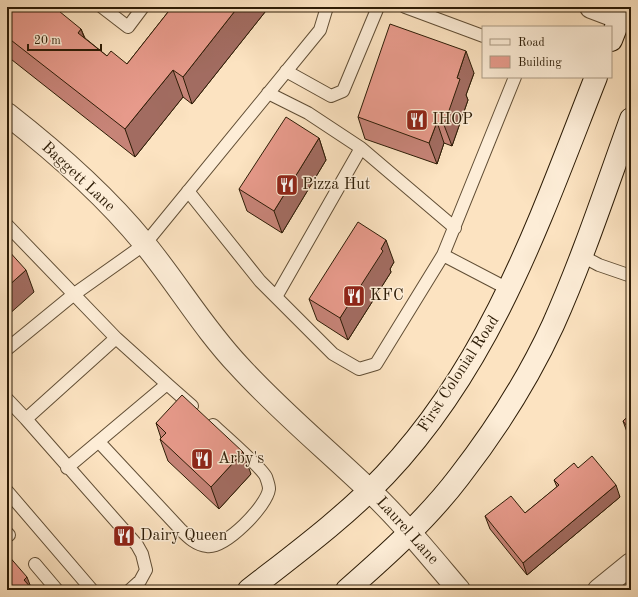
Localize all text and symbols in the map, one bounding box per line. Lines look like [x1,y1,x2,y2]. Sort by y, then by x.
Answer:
scale bar [28,26,101,52]
legend [482,26,612,78]
text: 20 m [34,35,61,47]
text: Road [518,37,545,49]
text: Building [518,57,562,69]
restaurant icon: IHOP [404,107,430,133]
place label: IHOP [432,112,473,128]
street label: Baggett Lane [38,139,118,215]
restaurant icon: Pizza Hut [274,172,300,198]
place label: Pizza Hut [302,177,371,193]
restaurant icon: KFC [341,283,367,309]
place label: KFC [370,288,404,304]
street label: First Colonial Road [416,313,502,435]
restaurant icon: Arby's [189,446,215,472]
place label: Arby's [218,451,264,467]
street label: Laurel Lane [373,494,441,568]
restaurant icon: Dairy Queen [111,523,137,549]
place label: Dairy Queen [140,528,228,544]

